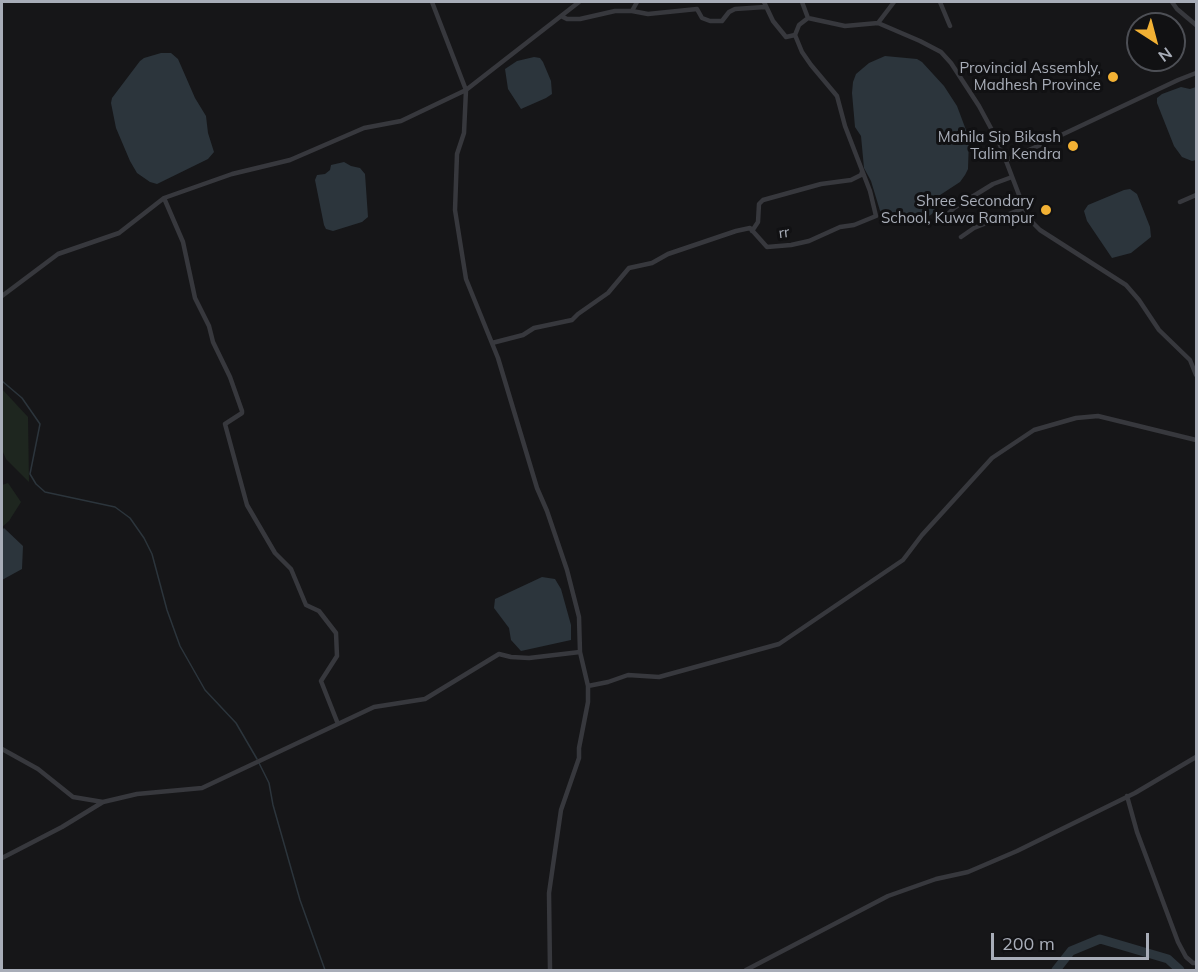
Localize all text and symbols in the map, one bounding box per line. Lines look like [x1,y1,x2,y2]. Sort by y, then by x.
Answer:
north arrow [1126,12,1186,72]
text: N [1155,43,1176,67]
place label: Provincial Assembly, Madhesh Province [959,59,1101,94]
marker: Provincial Assembly, Madhesh Province [1106,70,1120,84]
place label: Mahila Sip Bikash Talim Kendra [938,128,1061,163]
marker: Mahila Sip Bikash Talim Kendra [1066,139,1080,153]
place label: Shree Secondary School, Kuwa Rampur [881,192,1034,227]
marker: Shree Secondary School, Kuwa Rampur [1039,203,1053,217]
street label: rr [777,223,791,243]
scale bar [994,921,1152,959]
text: 200 m [1002,932,1055,955]

